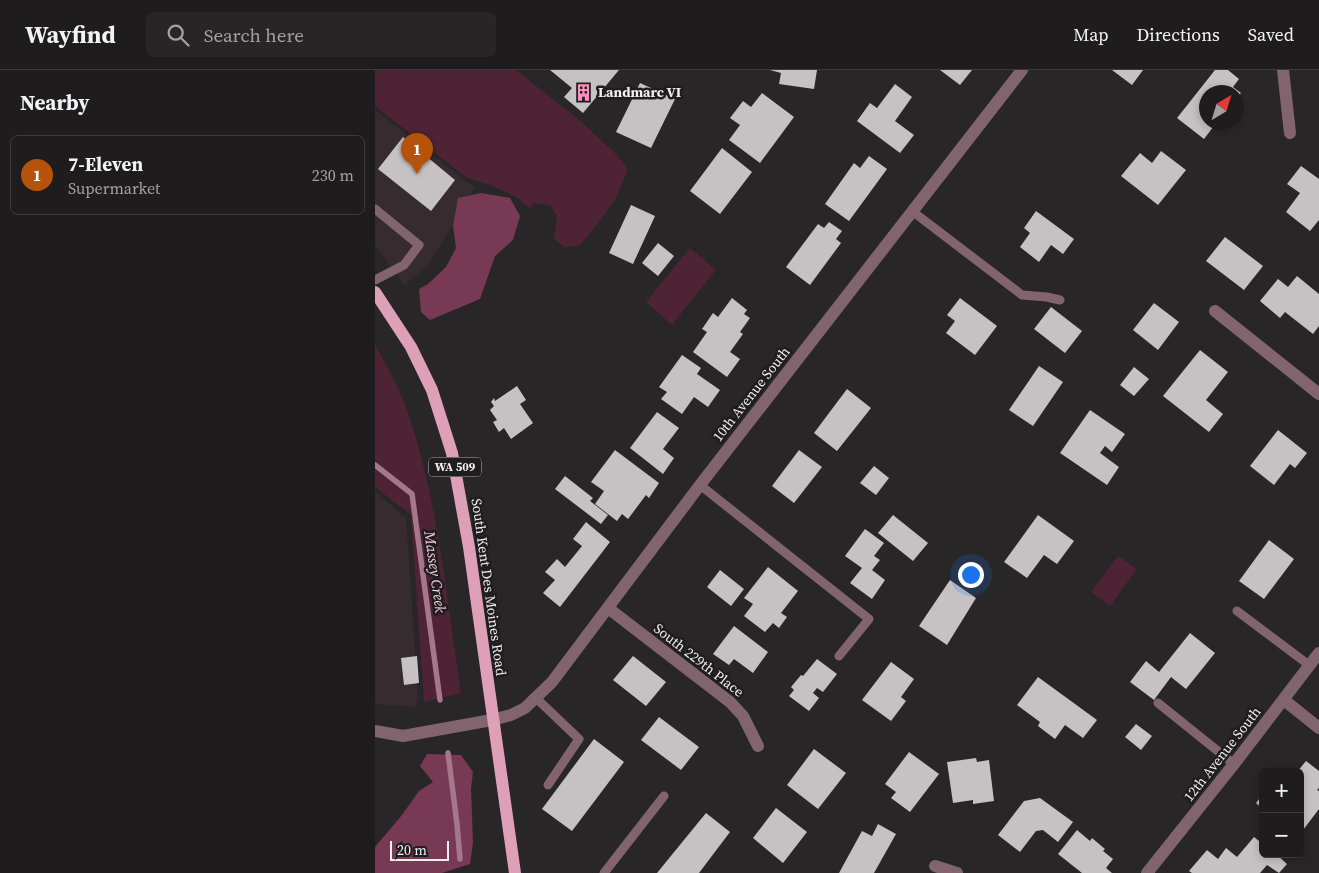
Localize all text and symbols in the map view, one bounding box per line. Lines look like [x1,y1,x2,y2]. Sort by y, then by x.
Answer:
search box [146,12,496,57]
text: Wayfind [25,18,116,51]
icon: search [164,21,192,49]
text: Search here [204,22,304,48]
text: Map [1073,22,1109,47]
text: Directions [1137,22,1220,47]
text: Saved [1248,22,1294,47]
building icon: Landmarc VI [574,82,594,102]
place label: Landmarc VI [598,82,681,102]
north arrow [1199,85,1244,130]
text: Nearby [20,88,90,117]
pin: 1 [401,133,433,174]
text: 7-Eleven [68,151,143,177]
text: 1 [33,164,41,186]
text: 230 m [312,164,354,186]
text: Supermarket [68,177,160,199]
street label: 10th Avenue South [708,342,794,446]
road number: WA 509 [429,458,481,477]
street label: South Kent Des Moines Road [467,497,511,677]
water label: Massey Creek [419,529,452,615]
your location [958,562,984,588]
street label: South 229th Place [650,618,748,702]
street label: 12th Avenue South [1179,702,1265,806]
map controls [1259,768,1304,858]
button: + [1259,768,1304,813]
button: − [1259,813,1304,858]
scale bar [390,838,449,861]
text: 20 m [397,840,427,860]

